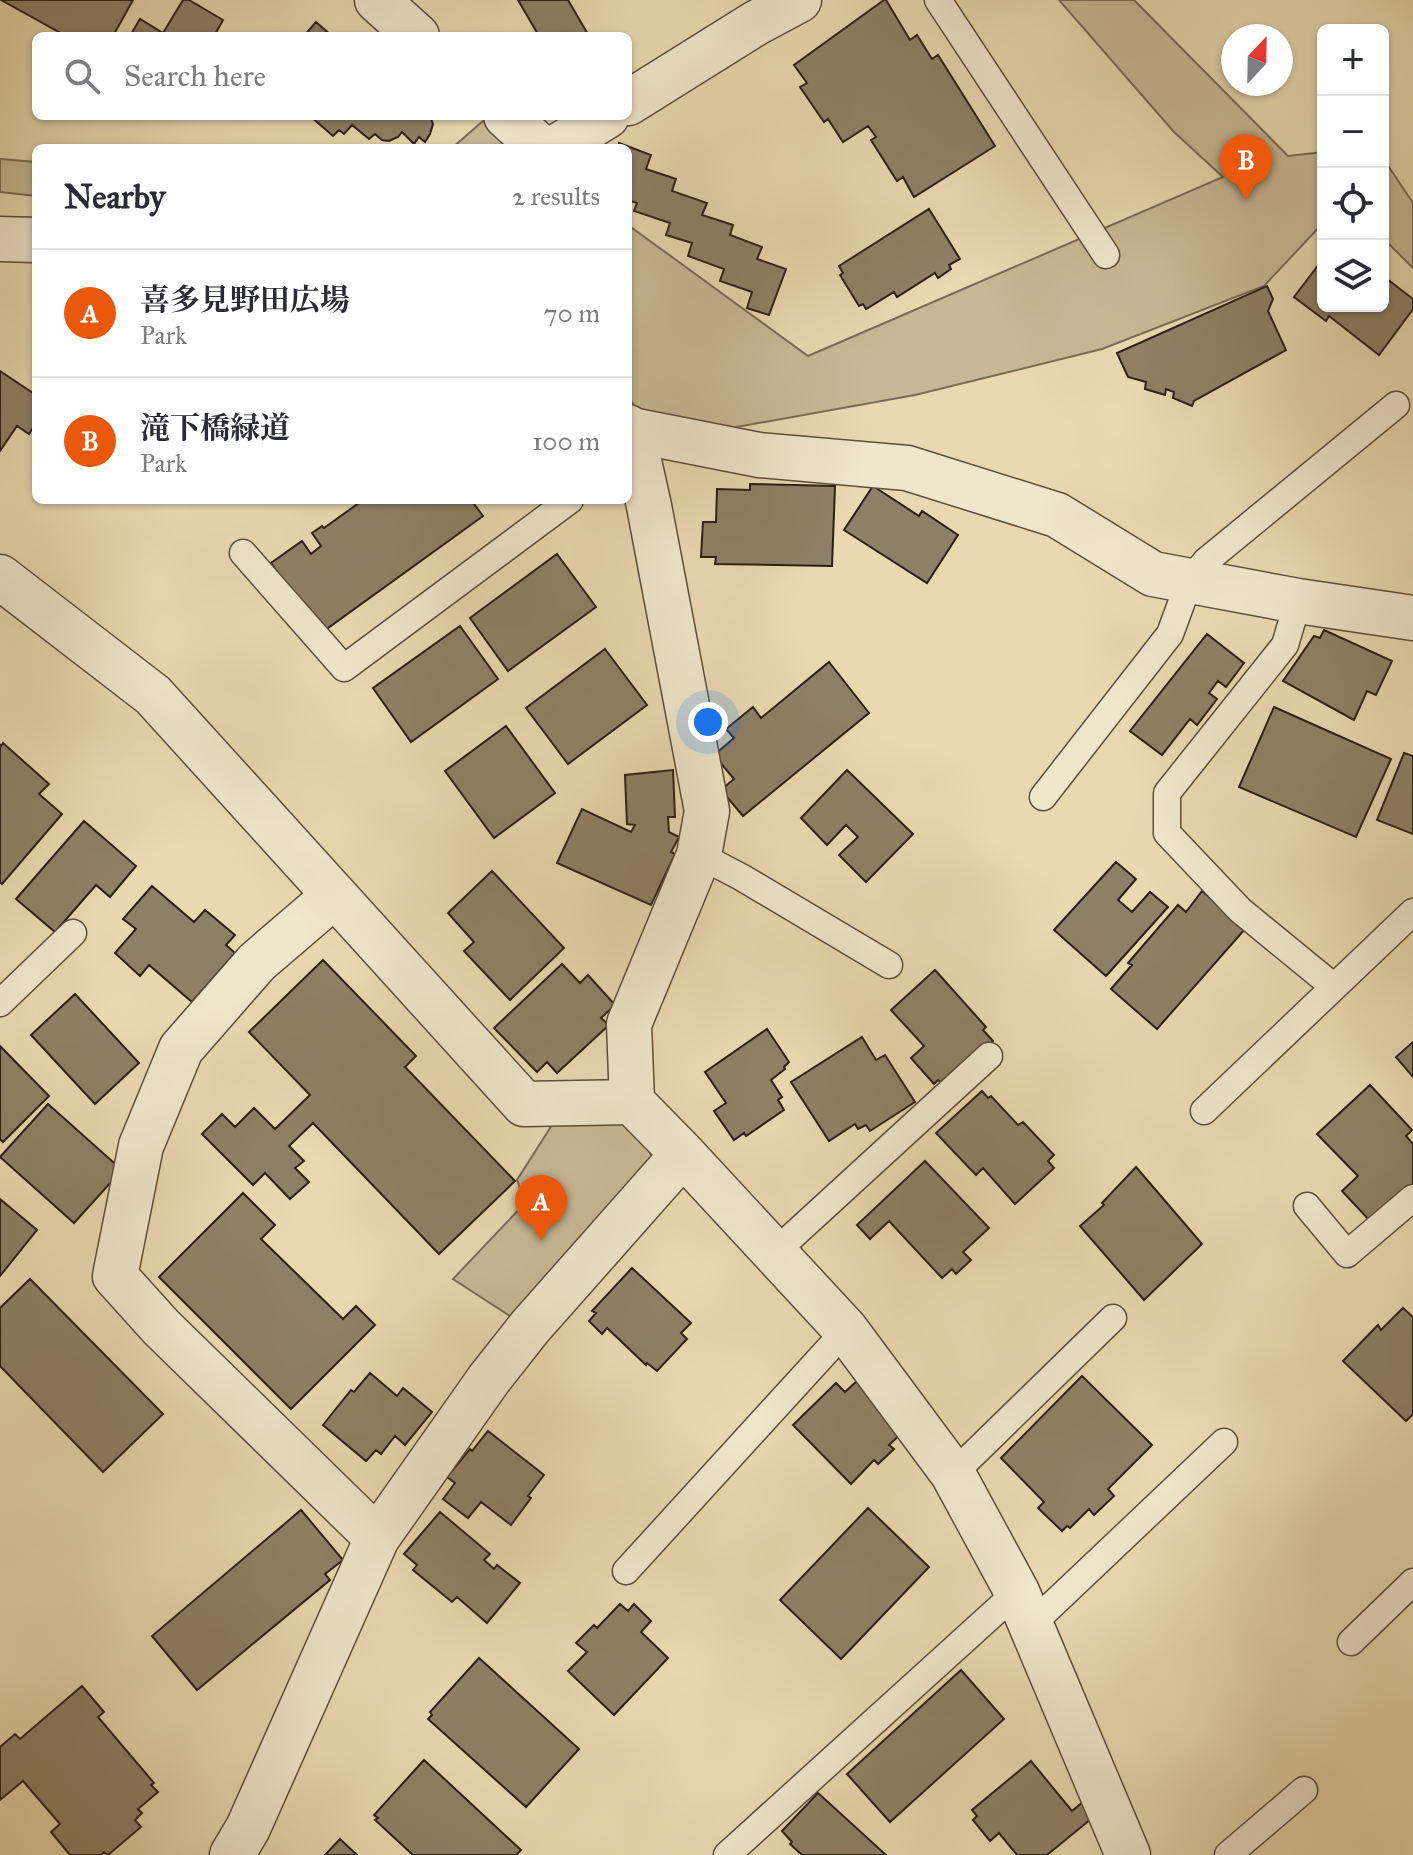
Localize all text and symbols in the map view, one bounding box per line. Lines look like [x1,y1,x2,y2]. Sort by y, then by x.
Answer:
north arrow [1221,24,1293,96]
map controls [1317,24,1389,312]
button: + [1317,24,1389,96]
search box [32,32,632,120]
icon: search [60,54,104,98]
text: Search here [124,58,266,94]
button: − [1317,96,1389,168]
pin: B [1220,134,1272,200]
button: locate [1317,168,1389,240]
text: Nearby [64,176,166,217]
text: 2 results [512,180,600,212]
button: layers [1317,240,1389,312]
text: 喜多見野田広場 [140,282,350,318]
text: A [81,297,99,329]
text: 70 m [544,297,600,329]
text: Park [140,319,187,351]
text: 滝下橋緑道 [140,410,290,446]
text: B [81,425,99,457]
text: 100 m [532,425,600,457]
text: Park [140,447,187,479]
your location [688,702,728,742]
pin: A [515,1175,567,1241]

